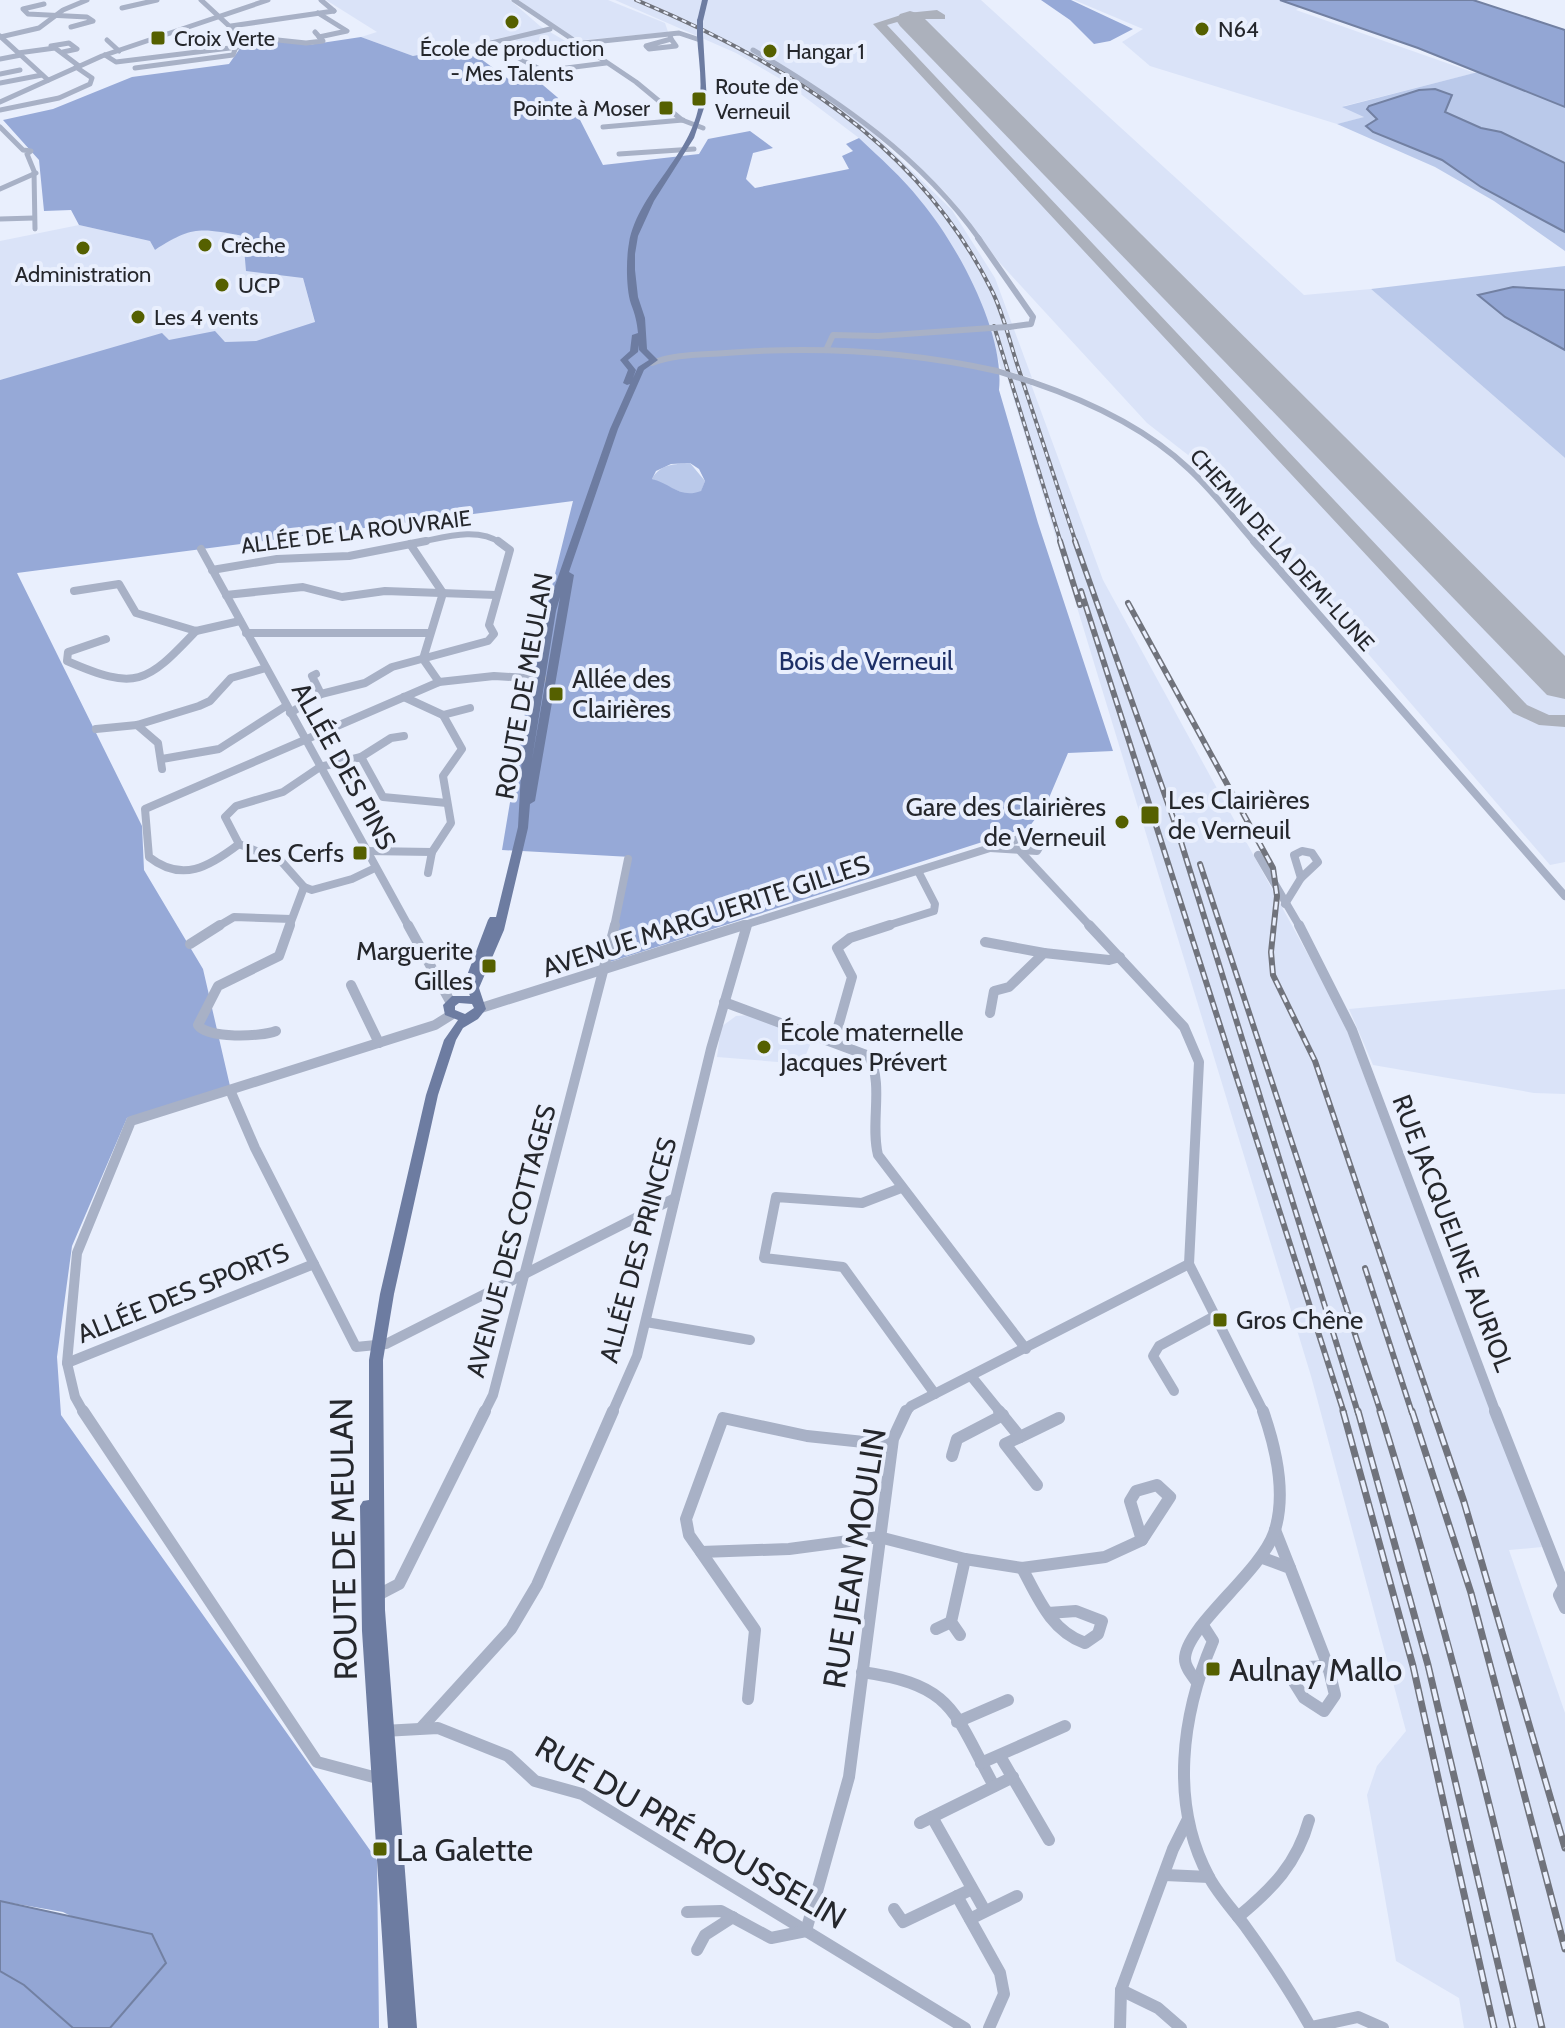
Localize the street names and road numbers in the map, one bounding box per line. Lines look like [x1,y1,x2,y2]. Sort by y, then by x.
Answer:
street label: CHEMIN DE LA DEMI-LUNE [1184,443,1380,657]
street label: ALLÉE DE LA ROUVRAIE [239,504,473,560]
street label: ROUTE DE MEULAN [488,570,560,802]
street label: ALLÉE DES PINS [285,677,403,855]
street label: AVENUE MARGUERITE GILLES [538,848,874,984]
street label: RUE JACQUELINE AURIOL [1385,1090,1521,1376]
street label: AVENUE DES COTTAGES [459,1101,563,1381]
street label: ALLÉE DES PRINCES [593,1134,683,1366]
street label: ALLÉE DES SPORTS [72,1236,294,1350]
street label: ROUTE DE MEULAN [321,1398,365,1680]
street label: RUE JEAN MOULIN [814,1425,894,1691]
street label: RUE DU PRÉ ROUSSELIN [529,1727,853,1937]

